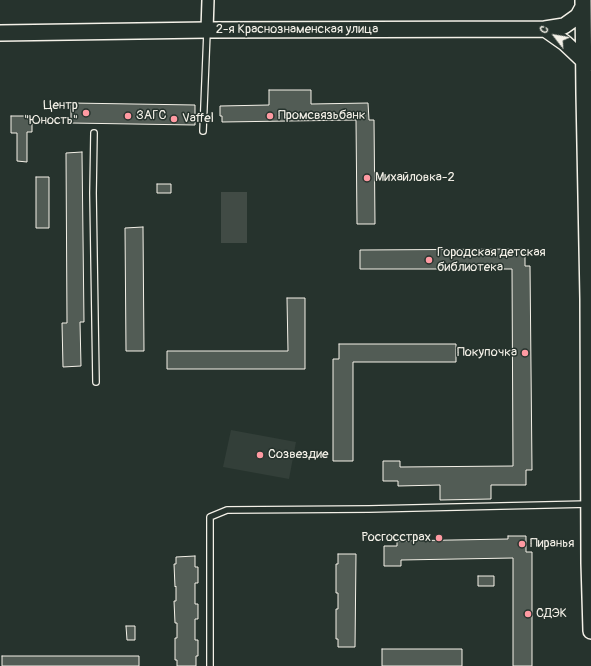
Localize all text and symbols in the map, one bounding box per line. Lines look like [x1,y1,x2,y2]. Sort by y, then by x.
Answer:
north arrow [535,16,575,56]
street label: 2-я Краснознаменская улица [216,22,378,38]
text: С [537,23,552,36]
place label: Центр "Юность" [24,98,78,129]
marker: Центр "Юность" [81,108,91,118]
place label: ЗАГС [136,108,166,124]
place label: Промсвязьбанк [278,108,366,124]
marker: ЗАГС [123,111,133,121]
place label: Vaffel [182,111,214,127]
marker: Промсвязьбанк [265,111,275,121]
marker: Vaffel [169,114,179,124]
place label: Михайловка-2 [375,170,455,186]
marker: Михайловка-2 [362,173,372,183]
place label: Городская детская библиотека [437,245,546,276]
marker: Городская детская библиотека [424,255,434,265]
place label: Покупочка [457,345,517,361]
marker: Покупочка [520,348,530,358]
place label: Созвездие [268,447,328,463]
marker: Созвездие [255,450,265,460]
place label: Росгосстрах [361,530,431,546]
marker: Росгосстрах [434,533,444,543]
place label: Пиранья [530,536,574,552]
marker: Пиранья [517,539,527,549]
place label: СДЭК [536,606,567,622]
marker: СДЭК [523,609,533,619]

